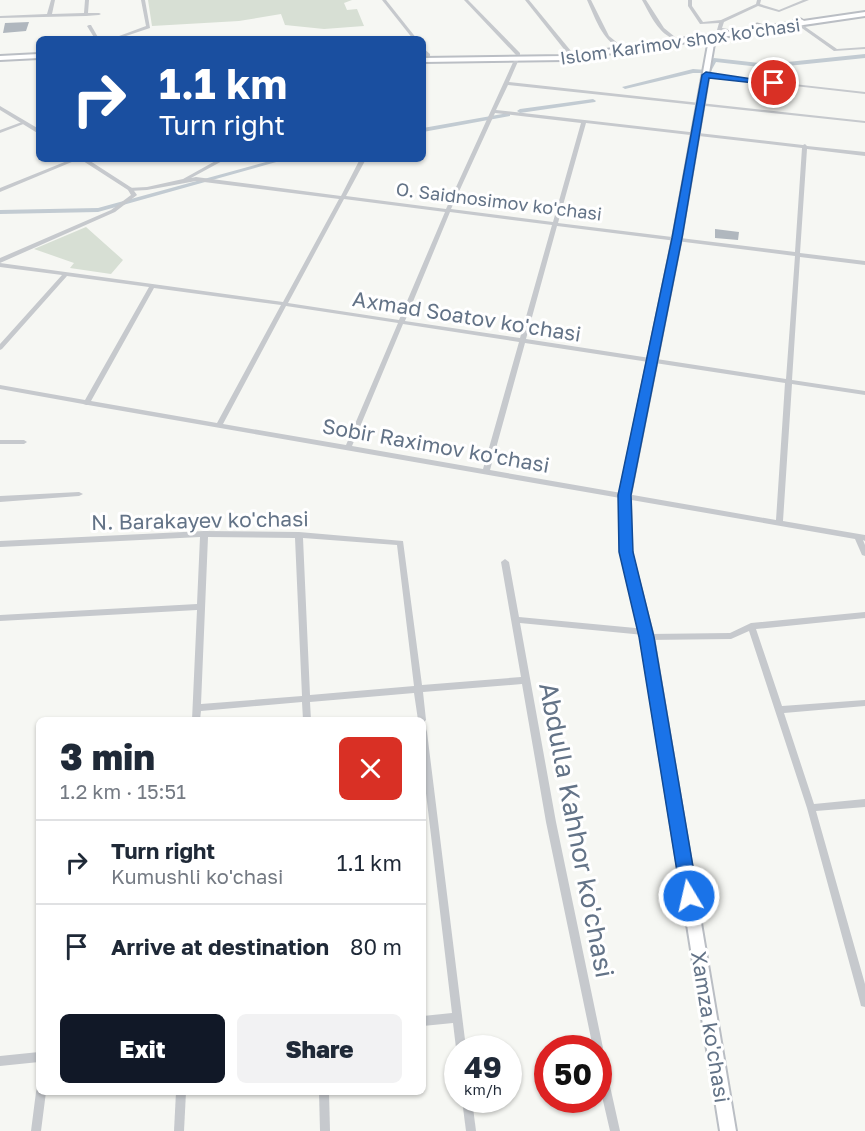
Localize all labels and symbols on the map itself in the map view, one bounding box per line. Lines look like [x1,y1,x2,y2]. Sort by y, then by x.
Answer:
street label: Islom Karimov shox ko'chasi [559,13,801,69]
pin [748,57,799,108]
street label: O. Saidnosimov ko'chasi [395,177,603,225]
street label: Axmad Soatov ko'chasi [351,285,583,347]
street label: Sobir Raximov ko'chasi [320,412,552,478]
street label: N. Barakayev ko'chasi [91,505,309,535]
street label: Abdulla Kahhor ko'chasi [533,680,621,980]
position arrow [657,864,721,928]
street label: Xamza ko'chasi [686,949,736,1105]
speed limit sign: 50 [534,1035,612,1113]

